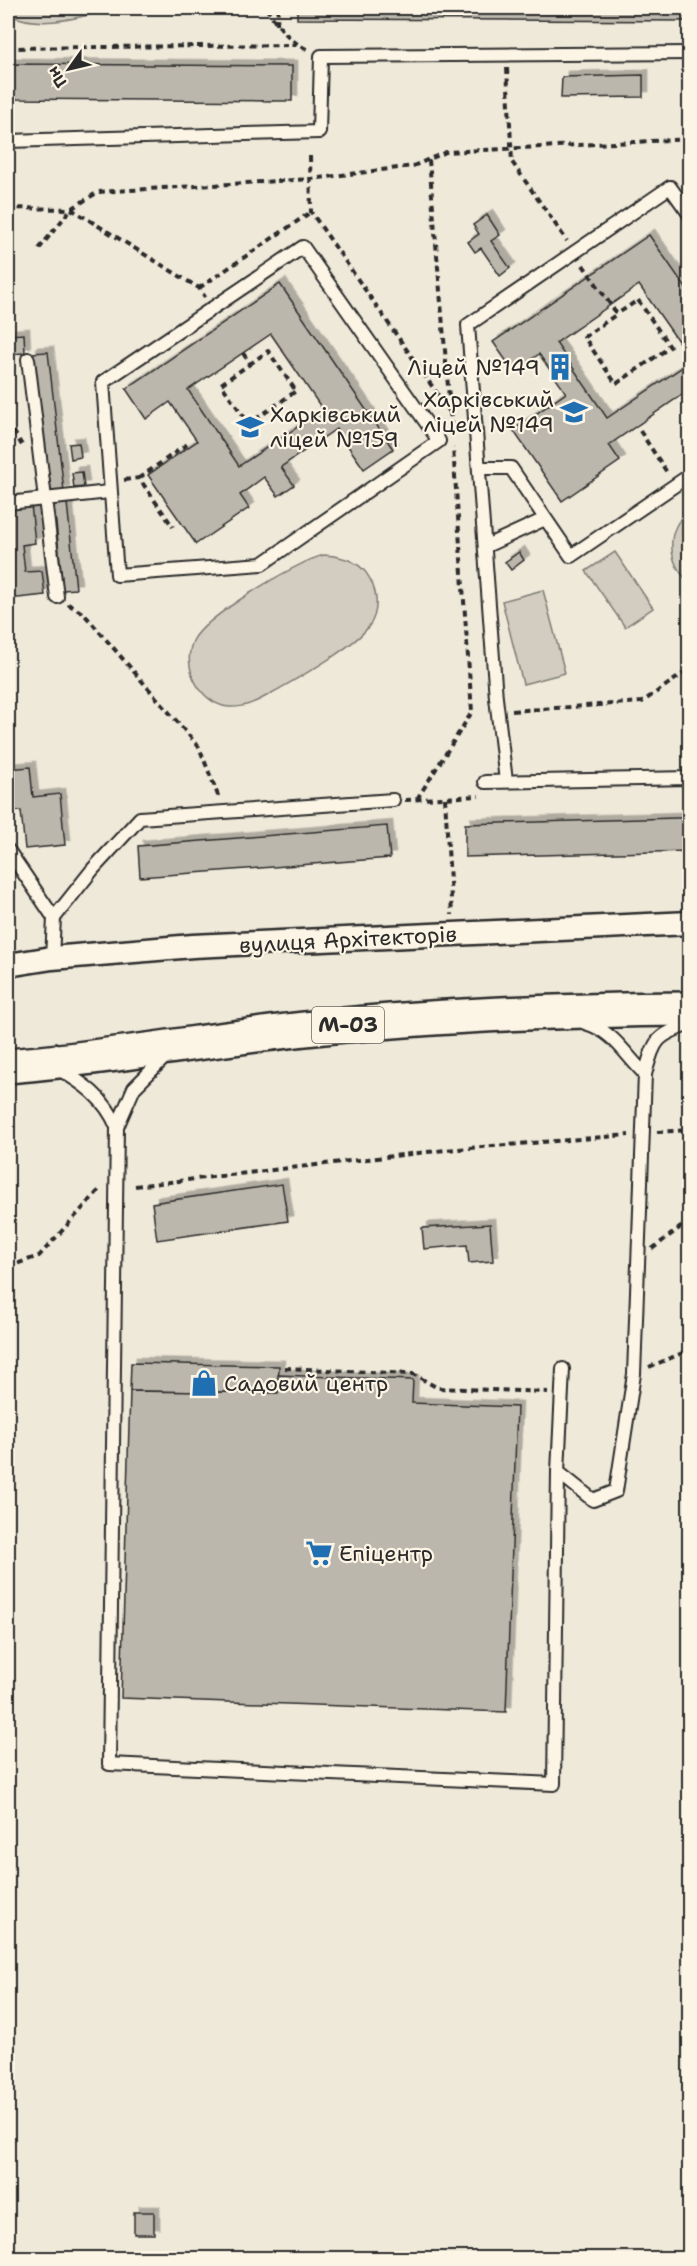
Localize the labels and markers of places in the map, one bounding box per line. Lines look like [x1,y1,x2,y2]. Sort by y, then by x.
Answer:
building icon: Ліцей №149 [545,352,575,382]
place label: Ліцей №149 [407,353,540,382]
place label: Харківський ліцей №149 [423,385,554,439]
school or university icon: Харківський ліцей №149 [559,397,589,427]
place label: Харківський ліцей №159 [270,400,401,454]
school or university icon: Харківський ліцей №159 [235,412,265,442]
shop icon: Садовий центр [189,1368,219,1398]
place label: Садовий центр [224,1369,388,1398]
supermarket icon: Епіцентр [304,1538,334,1568]
place label: Епіцентр [339,1539,433,1568]

